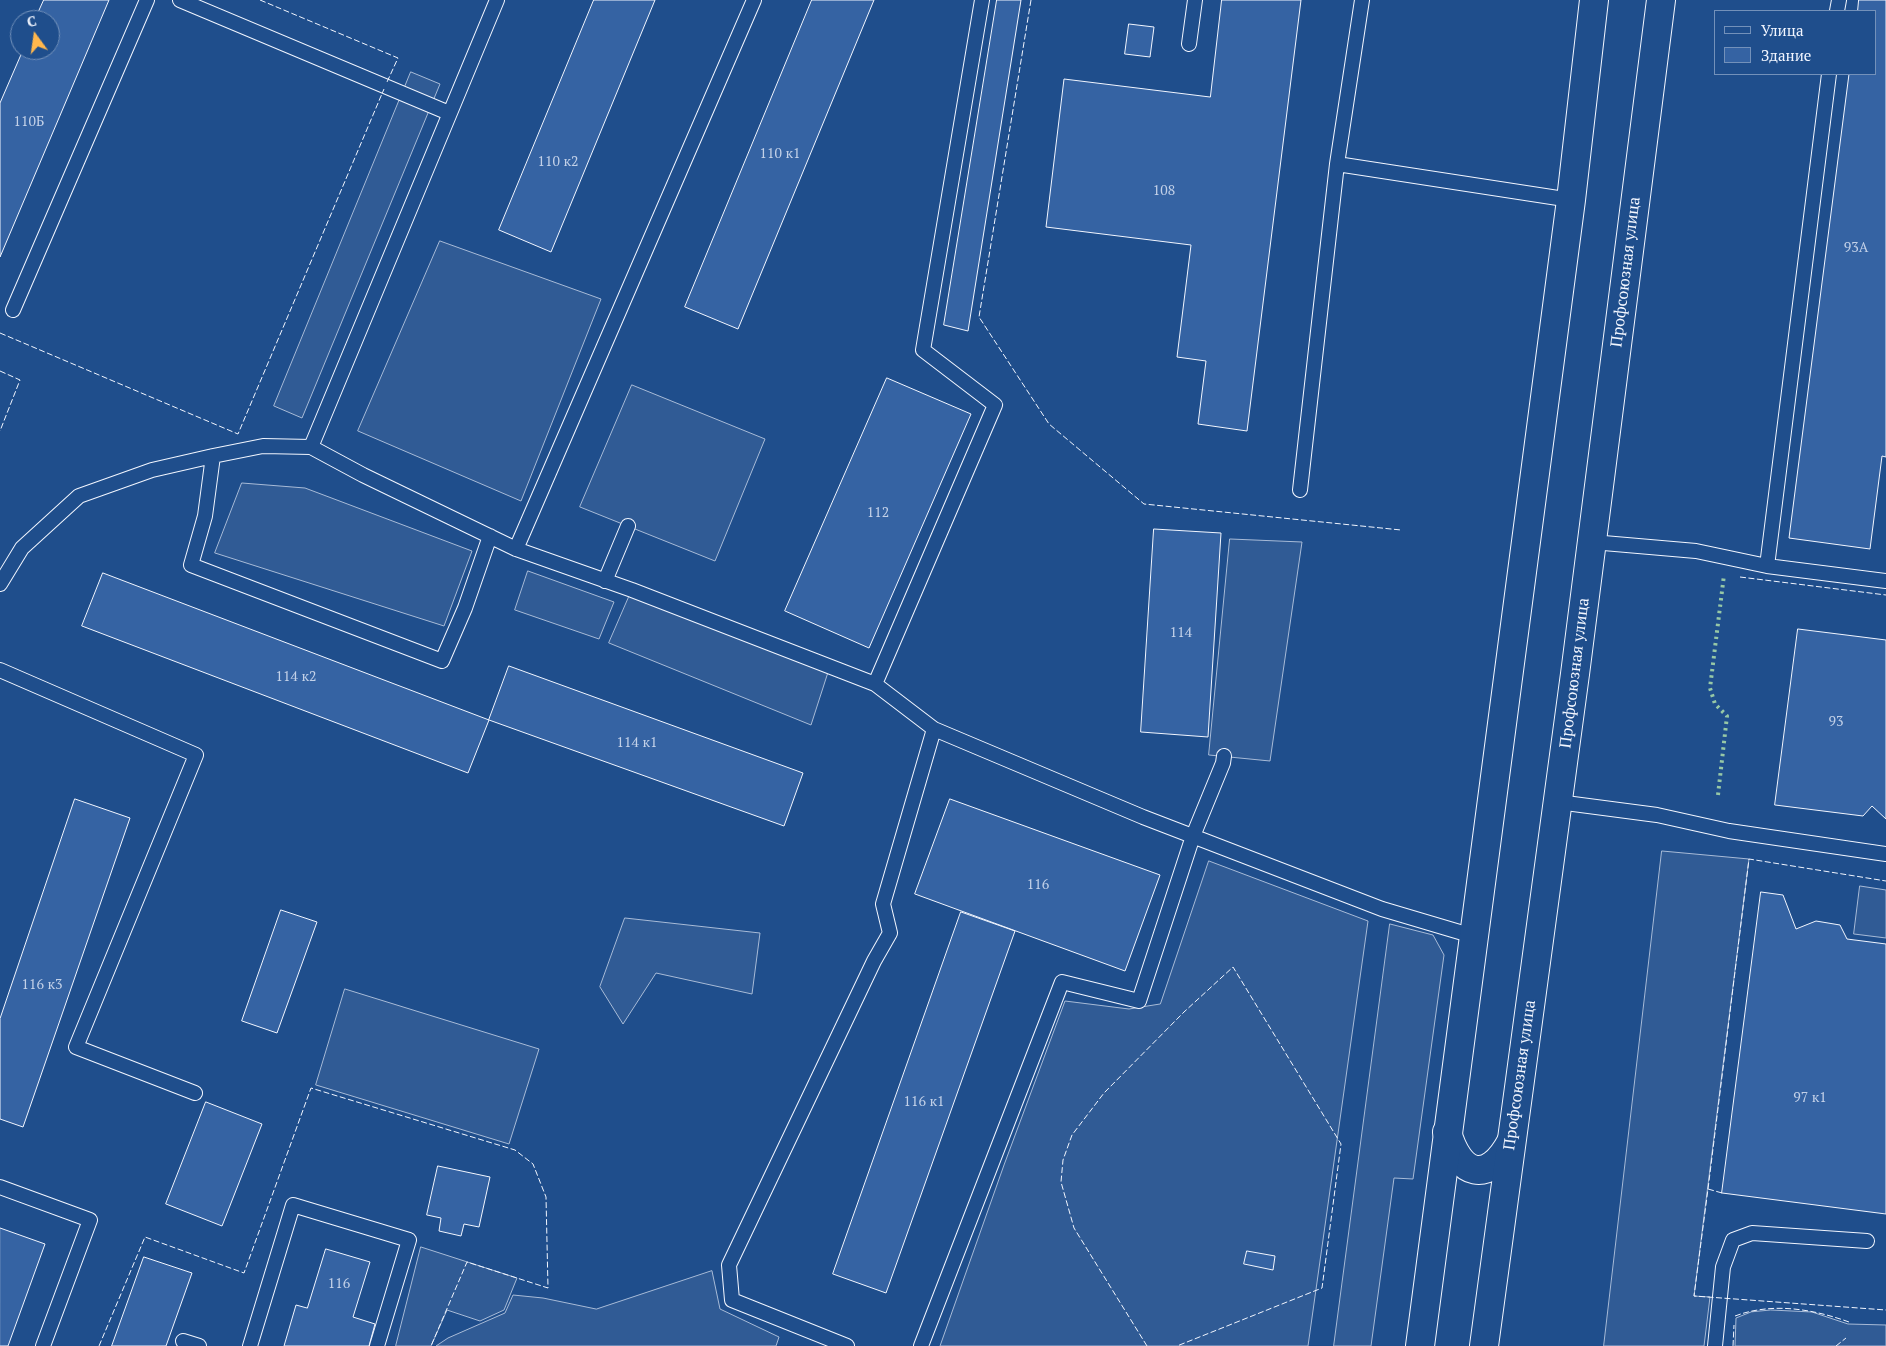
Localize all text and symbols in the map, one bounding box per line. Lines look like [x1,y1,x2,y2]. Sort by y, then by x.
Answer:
north arrow [10,10,60,60]
legend [1714,10,1876,75]
text: С [25,11,38,31]
text: Улица [1761,20,1804,40]
text: Здание [1761,45,1811,65]
house number: 110Б [14,114,44,130]
house number: 110 к1 [760,146,800,162]
house number: 110 к2 [538,154,578,170]
house number: 108 [1153,183,1175,199]
street label: Профсоюзная улица [1607,196,1645,348]
house number: 93А [1844,240,1868,256]
house number: 112 [867,505,889,521]
street label: Профсоюзная улица [1556,597,1594,749]
house number: 114 [1170,625,1192,641]
house number: 114 к2 [276,669,316,685]
house number: 93 [1829,714,1843,730]
house number: 114 к1 [617,735,657,751]
house number: 116 [1027,877,1049,893]
house number: 116 к3 [22,977,62,993]
street label: Профсоюзная улица [1500,999,1540,1151]
house number: 97 к1 [1793,1090,1827,1106]
house number: 116 к1 [904,1094,944,1110]
house number: 116 [328,1276,350,1292]

